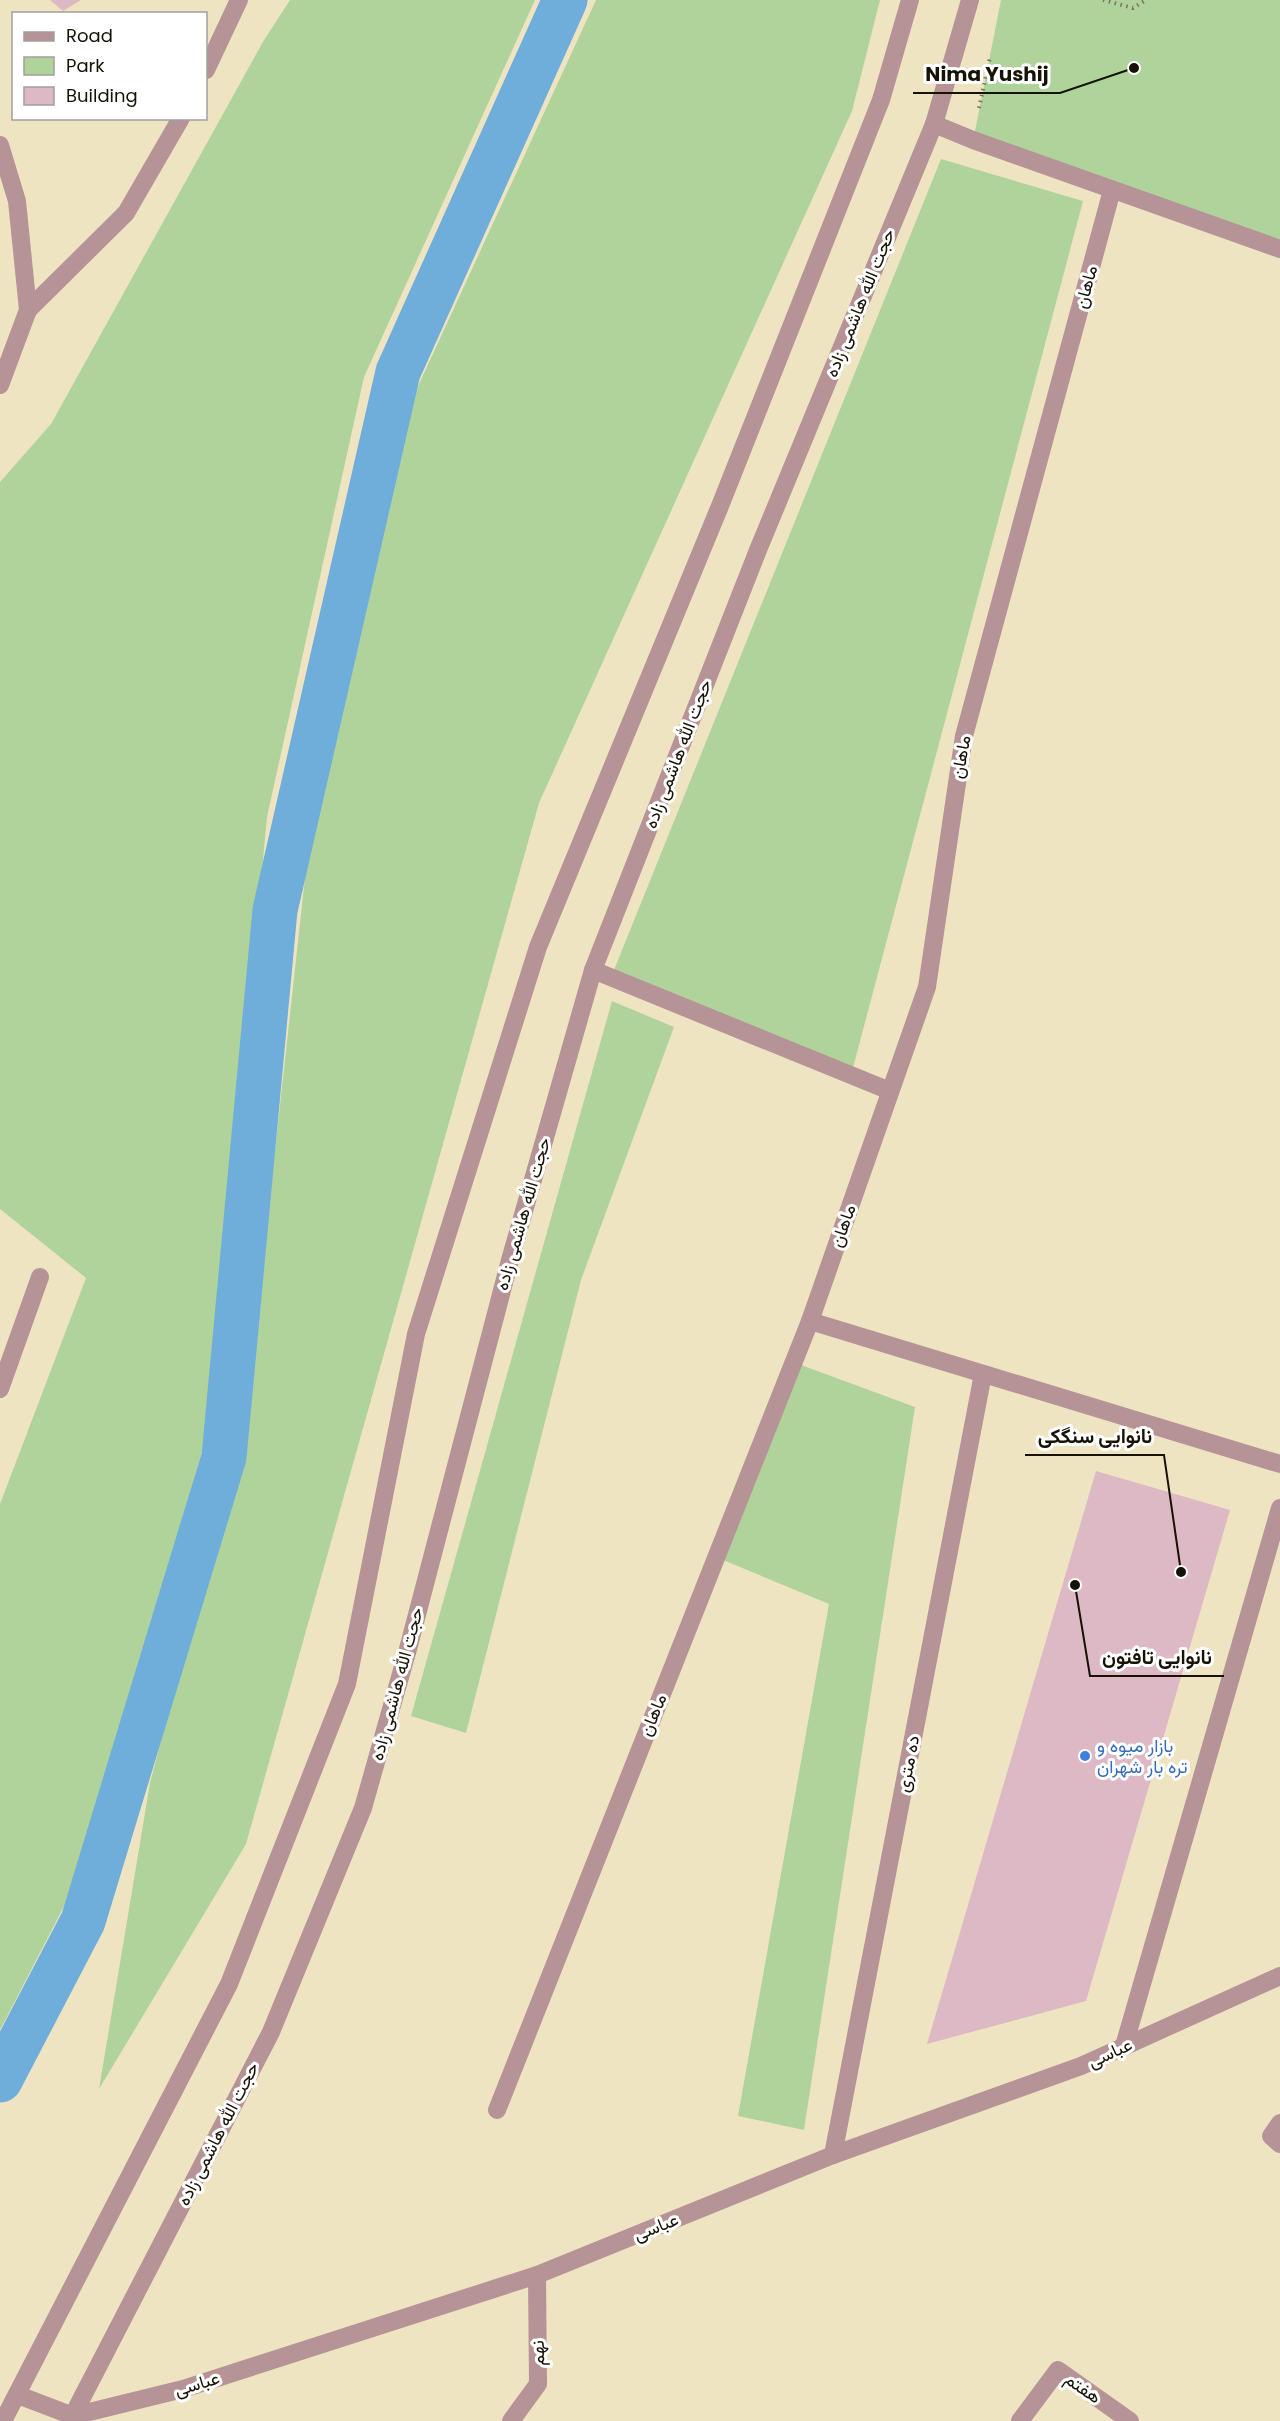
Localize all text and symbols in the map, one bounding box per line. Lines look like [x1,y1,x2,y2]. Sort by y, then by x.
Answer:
legend [12,12,207,120]
text: Road [66,23,113,48]
text: Park [66,53,105,78]
callout: Nima Yushij [913,55,1060,93]
text: Nima Yushij [925,60,1049,88]
text: Building [66,83,138,108]
street label: حجت الله هاشمی زاده [818,225,901,381]
street label: ماهان [1068,263,1103,311]
street label: حجت الله هاشمی زاده [638,676,718,832]
street label: ماهان [944,733,977,781]
street label: حجت الله هاشمی زاده [489,1135,556,1293]
street label: ماهان [824,1201,861,1251]
callout: نانوایی سنگکی [1025,1417,1164,1455]
text: نانوایی سنگکی [1038,1422,1152,1450]
street label: حجت الله هاشمی زاده [364,1604,429,1763]
callout: نانوایی تافتون [1090,1638,1224,1676]
text: نانوایی تافتون [1102,1643,1212,1671]
street label: ماهان [633,1690,672,1740]
street label: ده متری [890,1733,925,1795]
place label: بازار میوه و تره بار شهران [1097,1733,1187,1779]
marker: بازار میوه و تره بار شهران [1078,1749,1092,1763]
street label: عباسی [1084,2031,1136,2074]
street label: حجت الله هاشمی زاده [171,2058,265,2210]
street label: عباسی [630,2206,682,2247]
street label: نهم [525,2340,550,2366]
street label: عباسی [171,2365,223,2402]
street label: هفتم [1060,2366,1107,2409]

